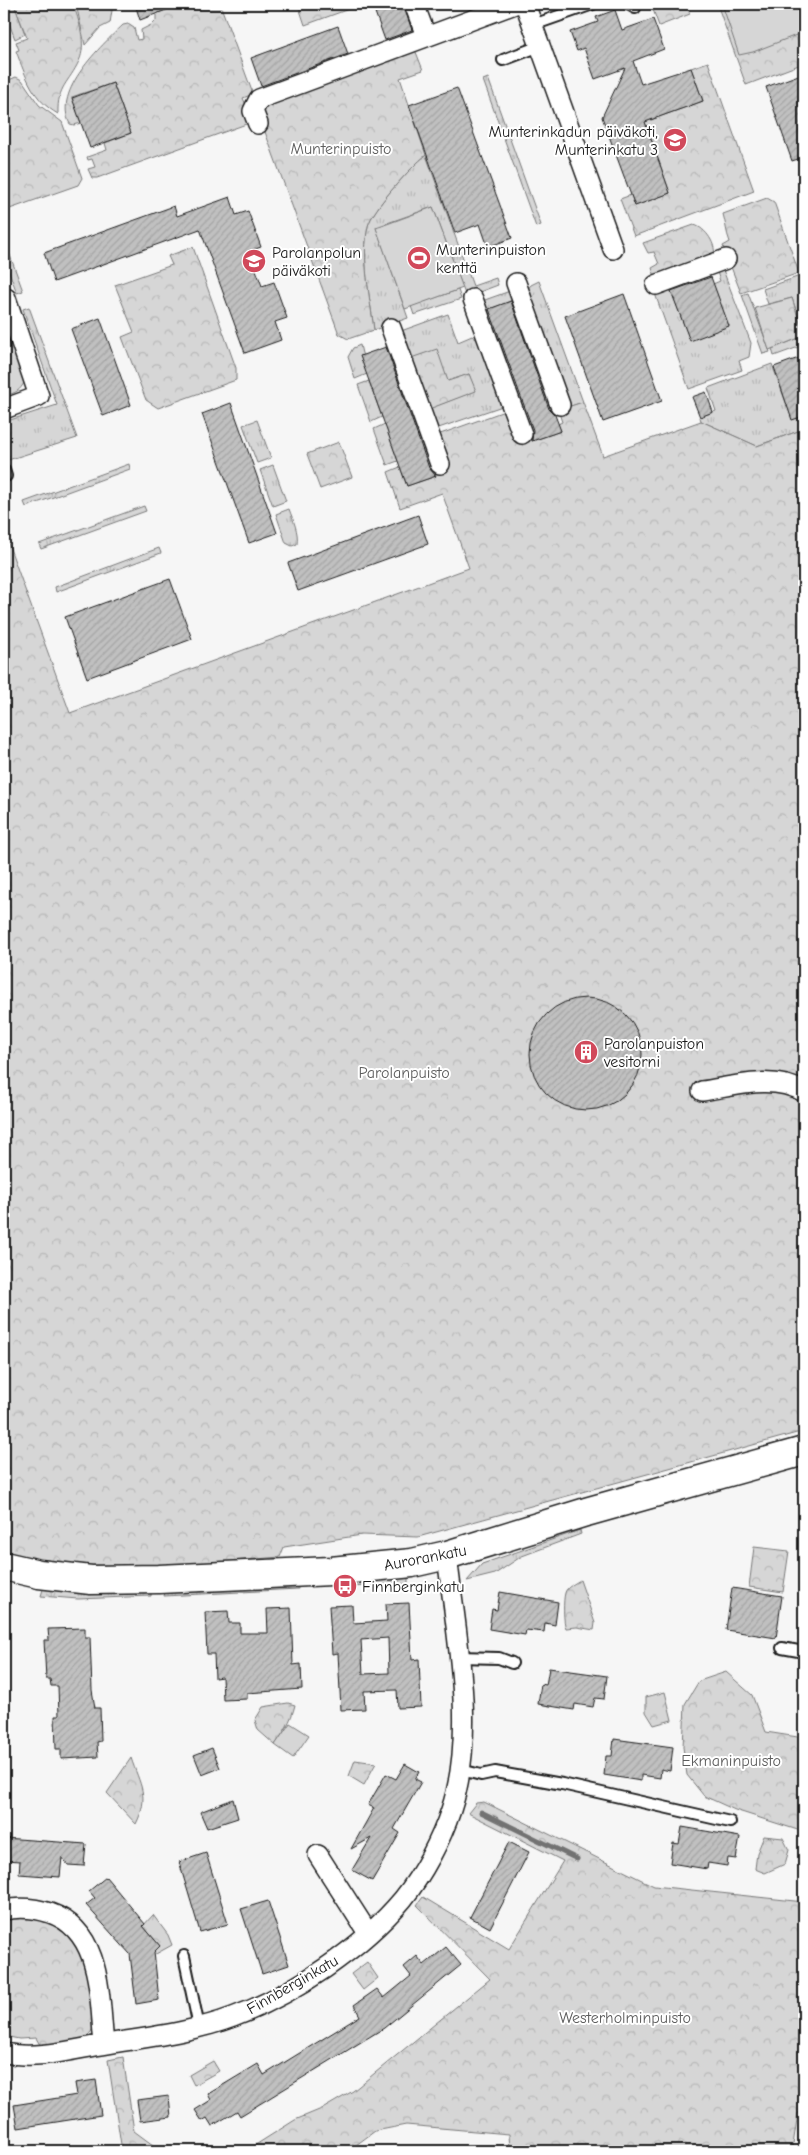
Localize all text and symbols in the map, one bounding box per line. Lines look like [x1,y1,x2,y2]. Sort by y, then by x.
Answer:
place label: Munterinkadun päiväkoti, Munterinkatu 3 [489,123,658,159]
school or university icon: Munterinkadun päiväkoti, Munterinkatu 3 [662,127,688,153]
park label: Munterinpuisto [291,140,391,158]
place label: Munterinpuiston kenttä [436,241,546,277]
place label: Parolanpolun päiväkoti [272,244,361,280]
sports icon: Munterinpuiston kenttä [406,245,432,271]
school or university icon: Parolanpolun päiväkoti [241,248,267,274]
place label: Parolanpuiston vesitorni [603,1035,704,1071]
building icon: Parolanpuiston vesitorni [573,1039,599,1065]
park label: Parolanpuisto [358,1064,450,1082]
street label: Aurorankatu [382,1541,468,1575]
bus stop icon: Finnberginkatu [332,1573,358,1599]
place label: Finnberginkatu [362,1578,464,1596]
park label: Ekmaninpuisto [681,1752,781,1770]
street label: Finnberginkatu [244,1951,341,2018]
park label: Westerholminpuisto [559,2009,691,2027]

